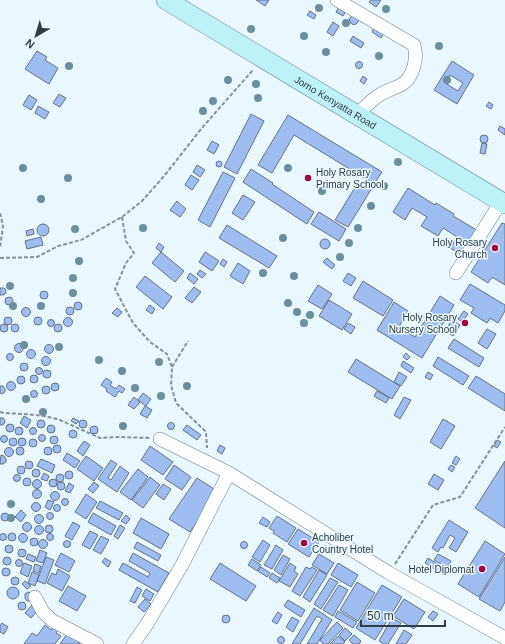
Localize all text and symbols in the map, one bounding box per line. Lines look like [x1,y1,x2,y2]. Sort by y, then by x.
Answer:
north arrow [16,16,56,56]
text: N [23,37,37,51]
street label: Jomo Kenyatta Road [293,74,378,131]
place label: Holy Rosary Primary School [316,167,384,190]
marker: Holy Rosary Primary School [303,173,313,183]
place label: Holy Rosary Church [433,237,487,260]
marker: Holy Rosary Church [490,243,500,253]
place label: Holy Rosary Nursery School [389,312,457,335]
marker: Holy Rosary Nursery School [460,318,470,328]
place label: Acholiber Country Hotel [312,532,373,555]
marker: Acholiber Country Hotel [299,538,309,548]
place label: Hotel Diplomat [408,564,474,575]
marker: Hotel Diplomat [477,564,487,574]
scale bar [361,602,445,628]
text: 50 m [367,609,394,623]

